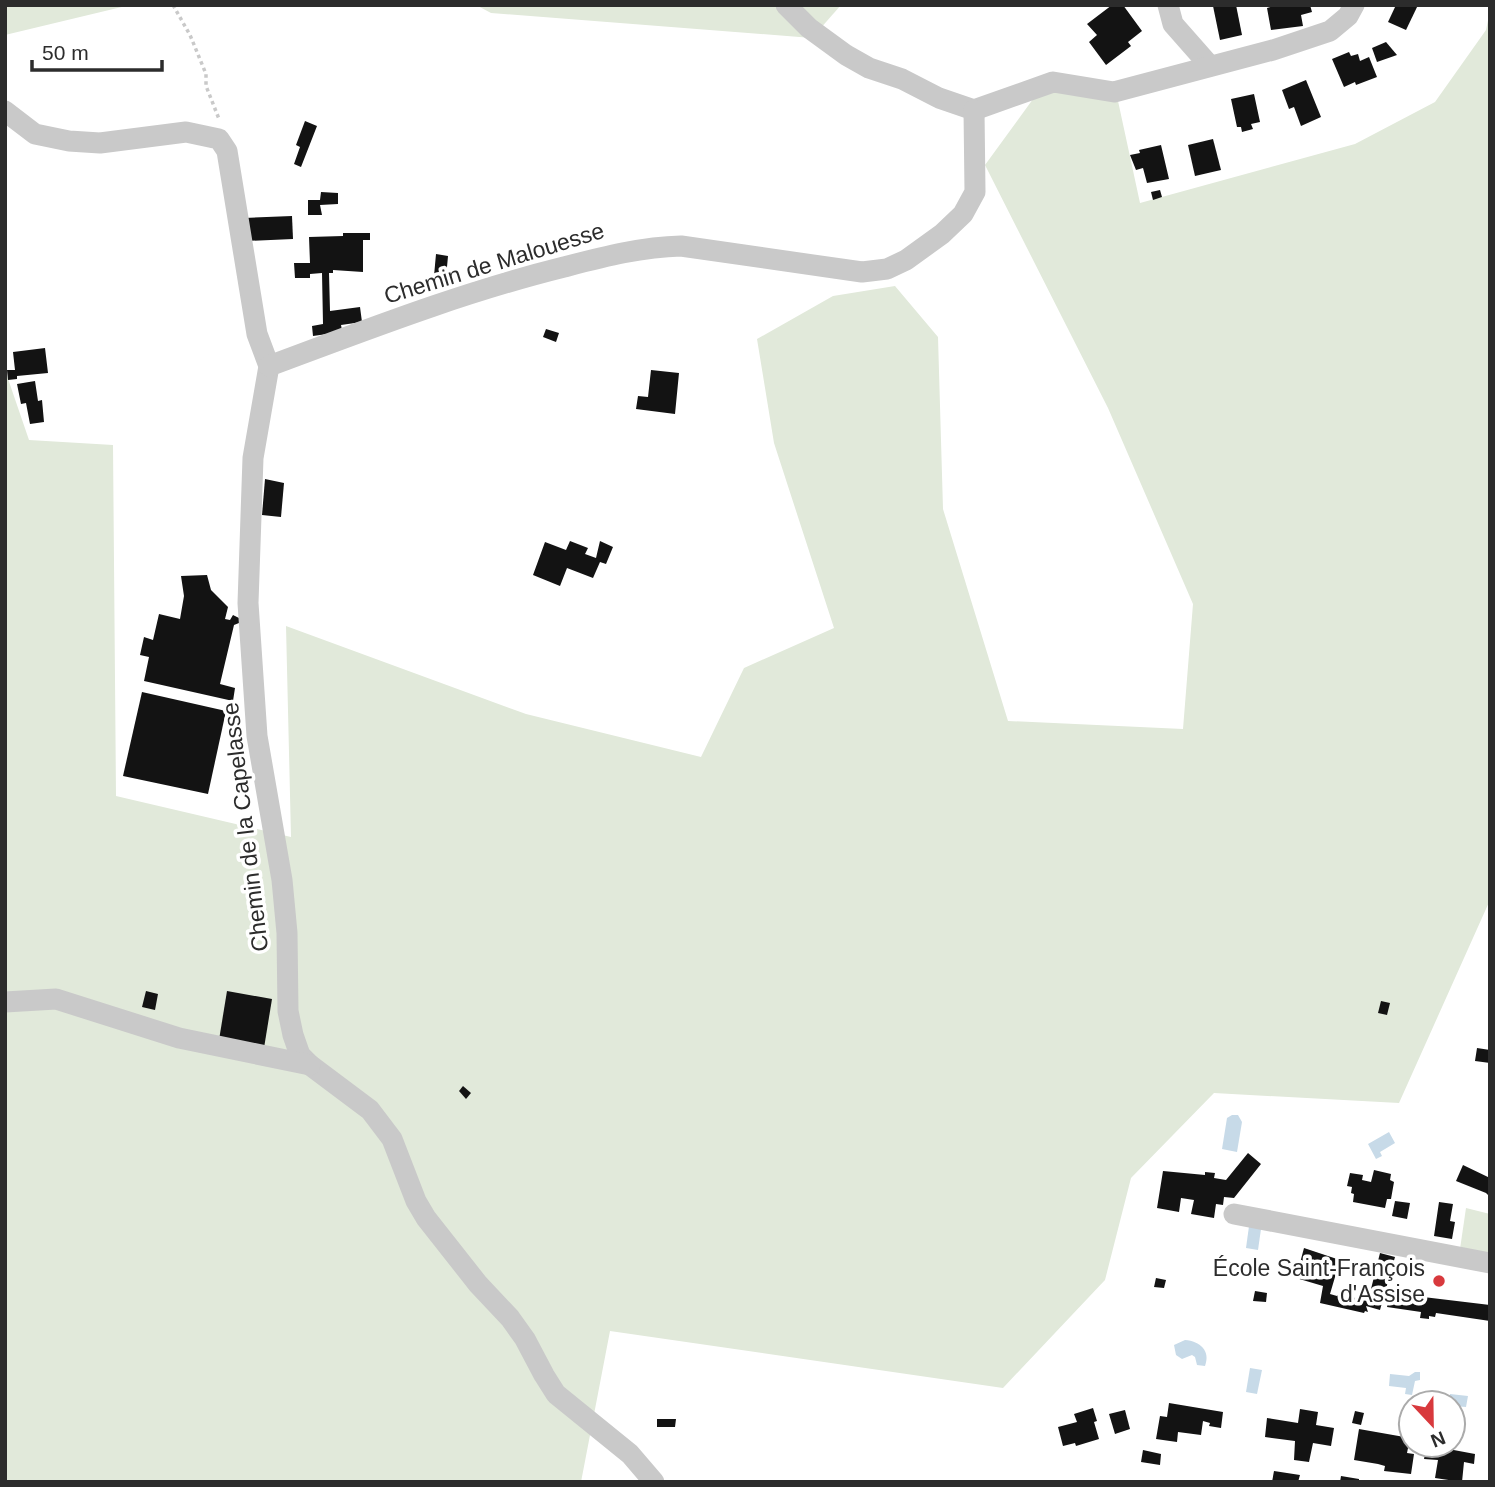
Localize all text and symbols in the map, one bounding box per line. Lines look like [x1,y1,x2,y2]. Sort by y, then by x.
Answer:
scale bar [32,28,161,72]
text: 50 m [42,41,89,64]
street label: Chemin de Malouesse [381,217,607,309]
street label: Chemin de la Capelasse [217,701,273,953]
place label: École Saint-François d'Assise [1213,1255,1425,1307]
marker: École Saint-François d'Assise [1431,1273,1447,1289]
north arrow [1397,1389,1467,1459]
text: N [1428,1427,1448,1452]

